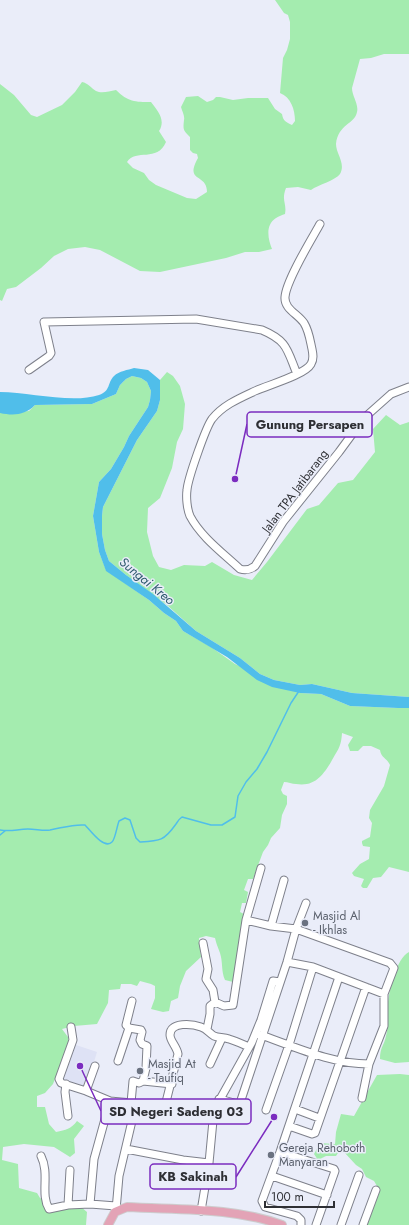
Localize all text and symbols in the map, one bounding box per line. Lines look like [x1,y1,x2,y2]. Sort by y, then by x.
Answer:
callout: Gunung Persapen [247,412,372,437]
text: Gunung Persapen [256,415,364,434]
street label: Jalan TPA Jatibarang [256,446,332,538]
water label: Sungai Kreo [115,553,179,609]
place label: Masjid Al - Ikhlas [313,907,361,939]
marker: Masjid Al - Ikhlas [300,918,310,928]
place label: Masjid At - Taufiq [148,1055,196,1087]
marker: Masjid At - Taufiq [135,1066,145,1076]
callout: SD Negeri Sadeng 03 [101,1099,251,1124]
text: SD Negeri Sadeng 03 [109,1102,243,1121]
place label: Gereja Rehoboth Manyaran [279,1139,365,1171]
marker: Gereja Rehoboth Manyaran [266,1150,276,1160]
callout: KB Sakinah [150,1164,236,1189]
text: KB Sakinah [158,1167,228,1186]
scale bar [265,1183,334,1209]
text: 100 m [271,1188,304,1206]

